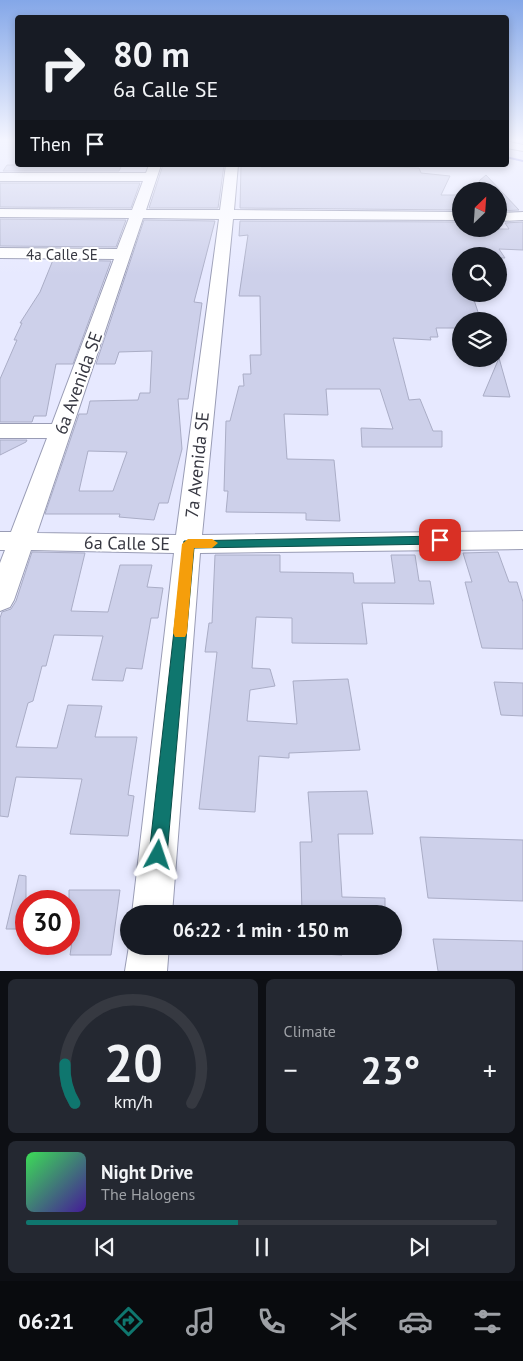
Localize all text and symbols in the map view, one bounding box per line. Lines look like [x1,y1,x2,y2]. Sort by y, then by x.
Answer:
text: 80 m [113,31,190,77]
icon: right [30,35,95,100]
text: 6a Calle SE [113,75,218,103]
icon: arrive [81,130,109,158]
text: Then [30,132,71,156]
north arrow [452,182,508,238]
map controls [452,182,507,367]
street label: 4a Calle SE [26,245,98,264]
button: search [452,247,507,302]
button: layers [452,312,507,367]
street label: 6a Avenida SE [49,328,107,438]
street label: 7a Avenida SE [180,411,214,519]
pin [419,519,461,561]
icon: arrive [426,526,454,554]
street label: 6a Calle SE [84,531,170,555]
position arrow [131,828,183,880]
speed limit sign: 30 [15,890,80,955]
text: 06:22 · 1 min · 150 m [173,918,349,942]
text: Climate [284,1021,336,1041]
text: 20 [103,1029,162,1096]
text: 23° [360,1045,420,1094]
text: − [284,1051,298,1088]
text: + [483,1051,497,1088]
text: km/h [113,1090,152,1113]
text: Night Drive [101,1160,193,1184]
text: The Halogens [101,1184,195,1204]
icon: previous [91,1233,119,1261]
icon: pause [248,1233,276,1261]
icon: next [405,1233,433,1261]
icon: directions [111,1304,146,1339]
icon: music [183,1304,218,1339]
icon: phone [254,1304,289,1339]
icon: climate [326,1304,361,1339]
icon: car [398,1304,433,1339]
icon: filters [470,1304,505,1339]
text: 06:21 [18,1307,74,1335]

